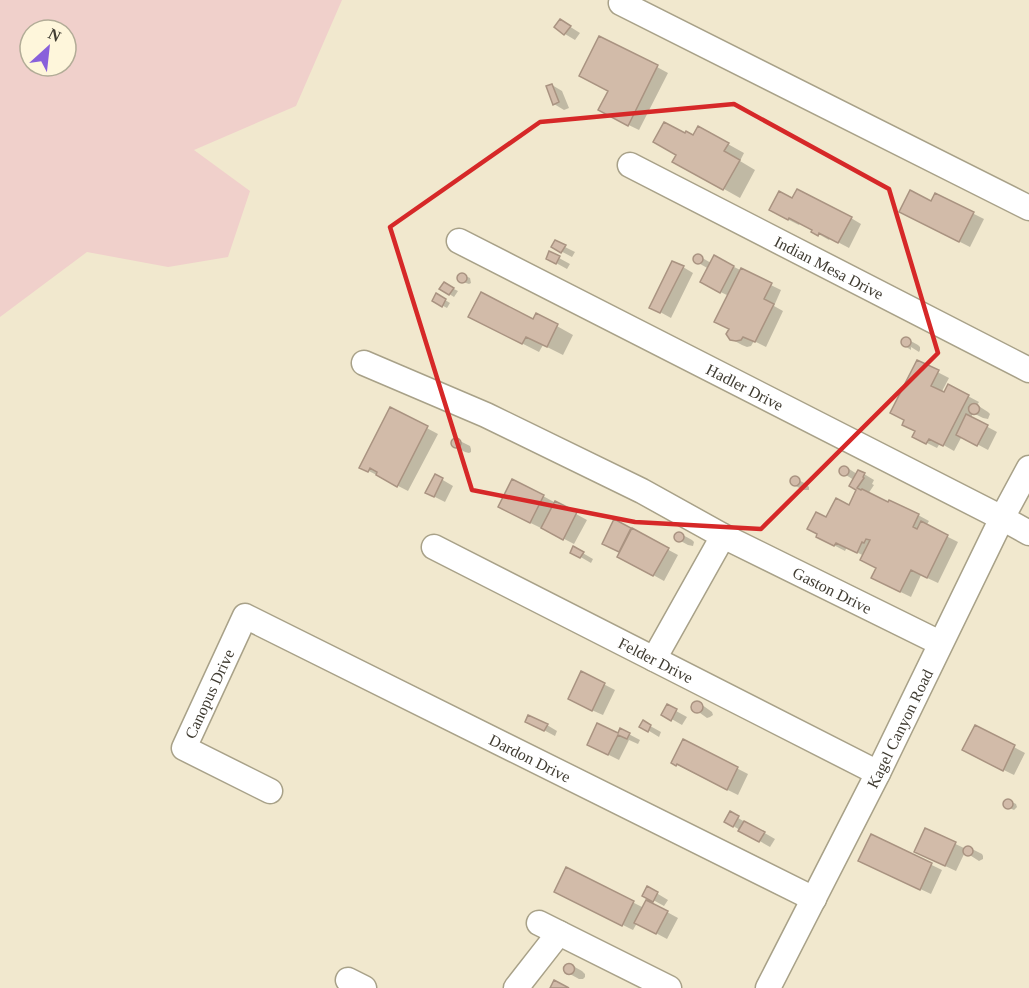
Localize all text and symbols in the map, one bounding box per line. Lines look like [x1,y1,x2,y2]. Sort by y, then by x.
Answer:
north arrow [18,18,78,78]
text: N [46,25,64,45]
street label: Indian Mesa Drive [772,233,886,303]
street label: Hadler Drive [703,361,786,414]
street label: Gaston Drive [790,564,874,617]
street label: Felder Drive [616,634,696,686]
street label: Canopus Drive [182,647,238,741]
street label: Kagel Canyon Road [864,667,936,791]
street label: Dardon Drive [487,731,573,786]

